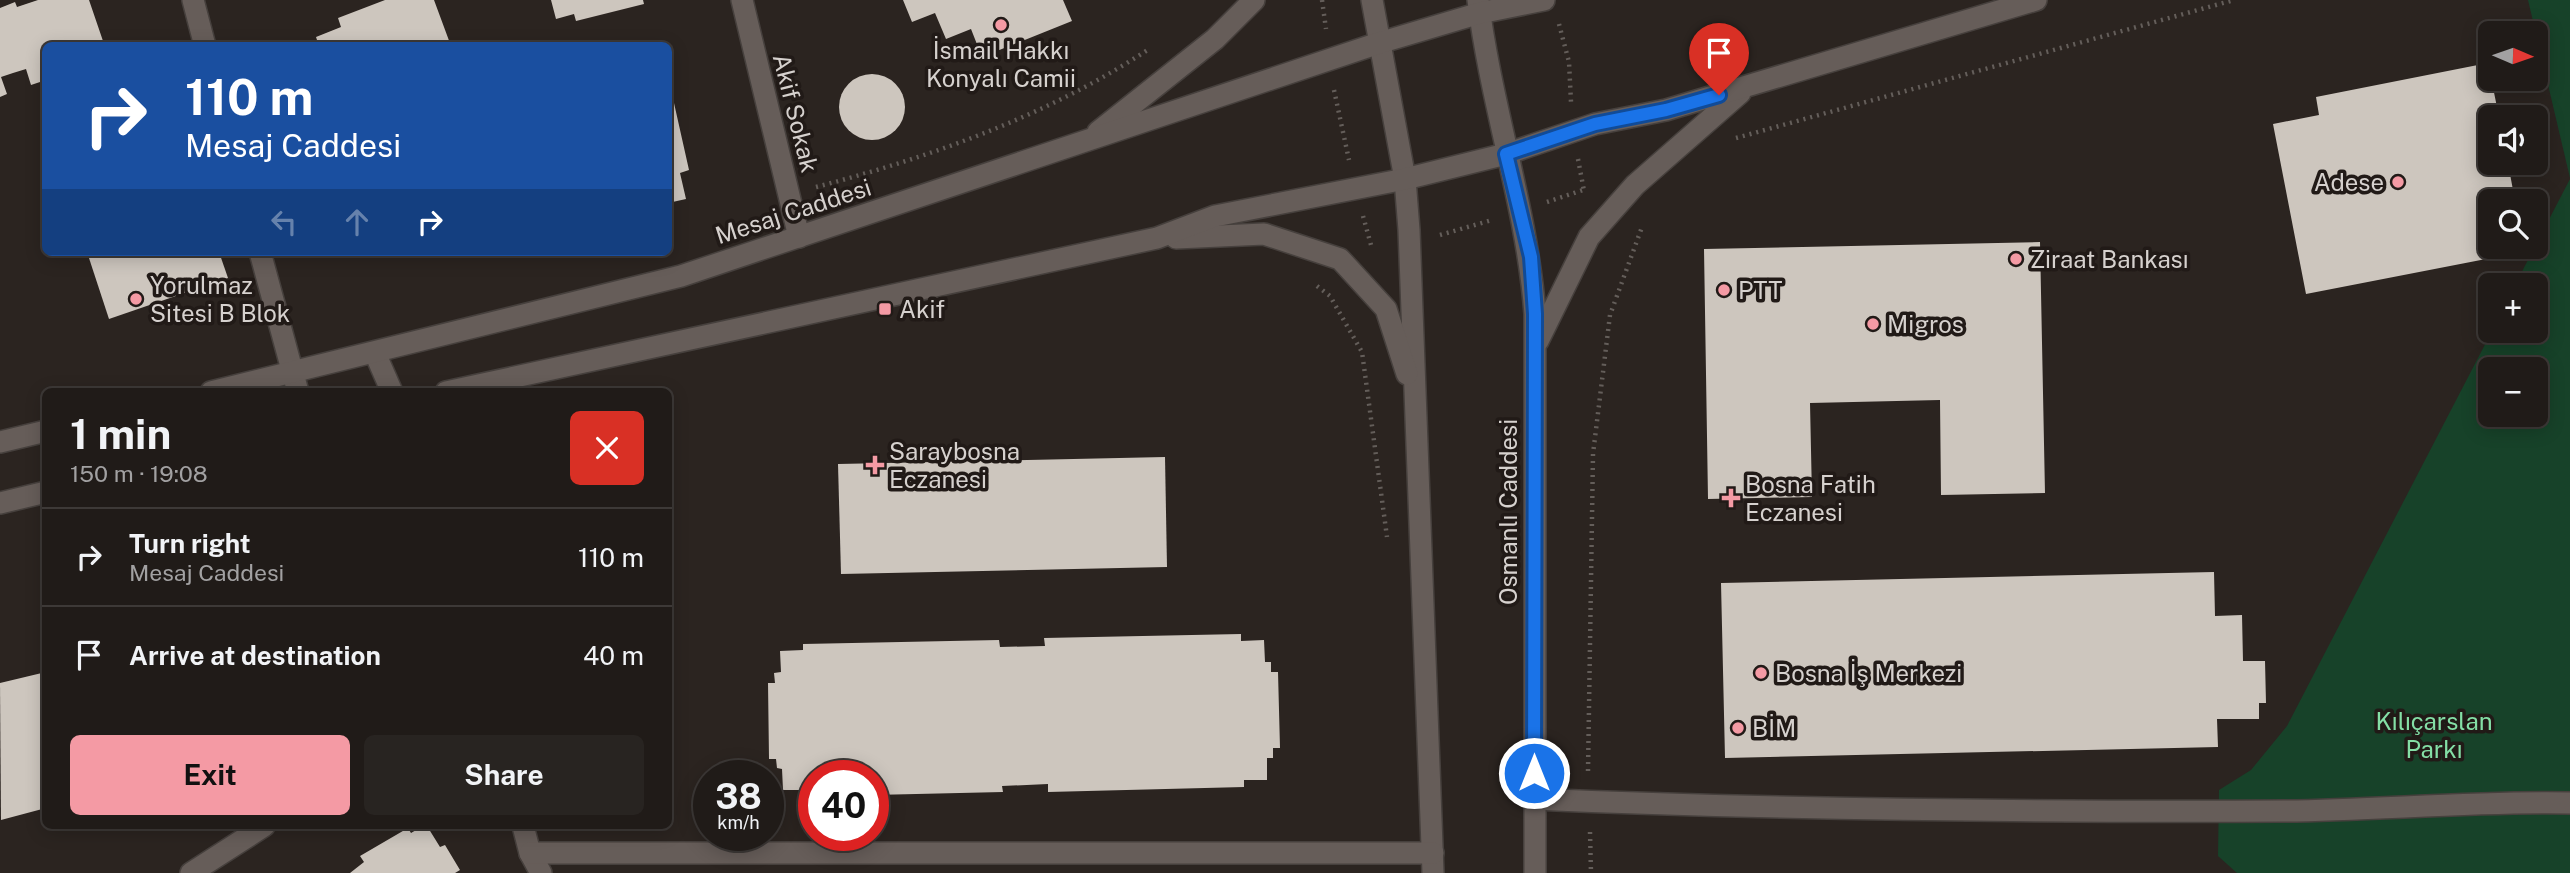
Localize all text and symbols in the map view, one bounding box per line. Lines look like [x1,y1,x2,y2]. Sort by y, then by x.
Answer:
marker: İsmail Hakkı Konyalı Camii [993,17,1009,33]
north arrow [2478,21,2548,91]
map controls [2478,21,2548,427]
pin [1689,23,1749,95]
icon: arrive [1700,34,1738,72]
place label: İsmail Hakkı Konyalı Camii [926,36,1076,92]
street label: Akif Sokak [768,51,824,175]
text: 110 m [185,68,313,126]
icon: right [70,70,161,161]
button: sound [2478,105,2548,175]
text: Mesaj Caddesi [185,127,401,164]
place label: Adese [2314,168,2384,196]
street label: Mesaj Caddesi [712,173,874,249]
marker: Adese [2390,174,2406,190]
button: search [2478,189,2548,259]
icon: left [265,203,303,241]
icon: ahead [338,203,376,241]
icon: right [411,203,449,241]
place label: Ziraat Bankası [2030,245,2189,273]
marker: Ziraat Bankası [2008,251,2024,267]
place label: Yorulmaz Sitesi B Blok [150,271,290,327]
button: + [2478,273,2548,343]
place label: PTT [1738,276,1782,304]
marker: PTT [1716,282,1732,298]
marker: Yorulmaz Sitesi B Blok [128,291,144,307]
place label: Akif [899,295,945,323]
marker: Akif [877,301,893,317]
place label: Migros [1887,310,1964,338]
marker: Migros [1865,316,1881,332]
button: − [2478,357,2548,427]
text: 1 min [70,409,171,458]
button: close [570,411,644,485]
street label: Osmanlı Caddesi [1494,419,1522,605]
place label: Saraybosna Eczanesi [889,437,1020,493]
marker: Saraybosna Eczanesi [867,457,883,473]
text: 150 m · 19:08 [70,460,208,487]
place label: Bosna Fatih Eczanesi [1745,470,1876,526]
marker: Bosna Fatih Eczanesi [1723,490,1739,506]
text: Turn right [129,528,251,559]
icon: right [70,538,108,576]
text: 110 m [578,542,644,573]
text: Mesaj Caddesi [129,559,284,586]
icon: arrive [70,636,108,674]
text: Arrive at destination [129,640,381,671]
text: 40 m [583,640,644,671]
place label: Bosna İş Merkezi [1775,659,1962,687]
marker: Bosna İş Merkezi [1753,665,1769,681]
park label: Kılıçarslan Parkı [2375,707,2493,763]
place label: BİM [1752,714,1796,742]
marker: BİM [1730,720,1746,736]
button: Exit [70,735,350,815]
button: Share [364,735,644,815]
position arrow [1497,736,1571,810]
speed limit sign: 40 [798,760,889,851]
text: 38 [715,776,762,817]
text: km/h [717,812,760,833]

